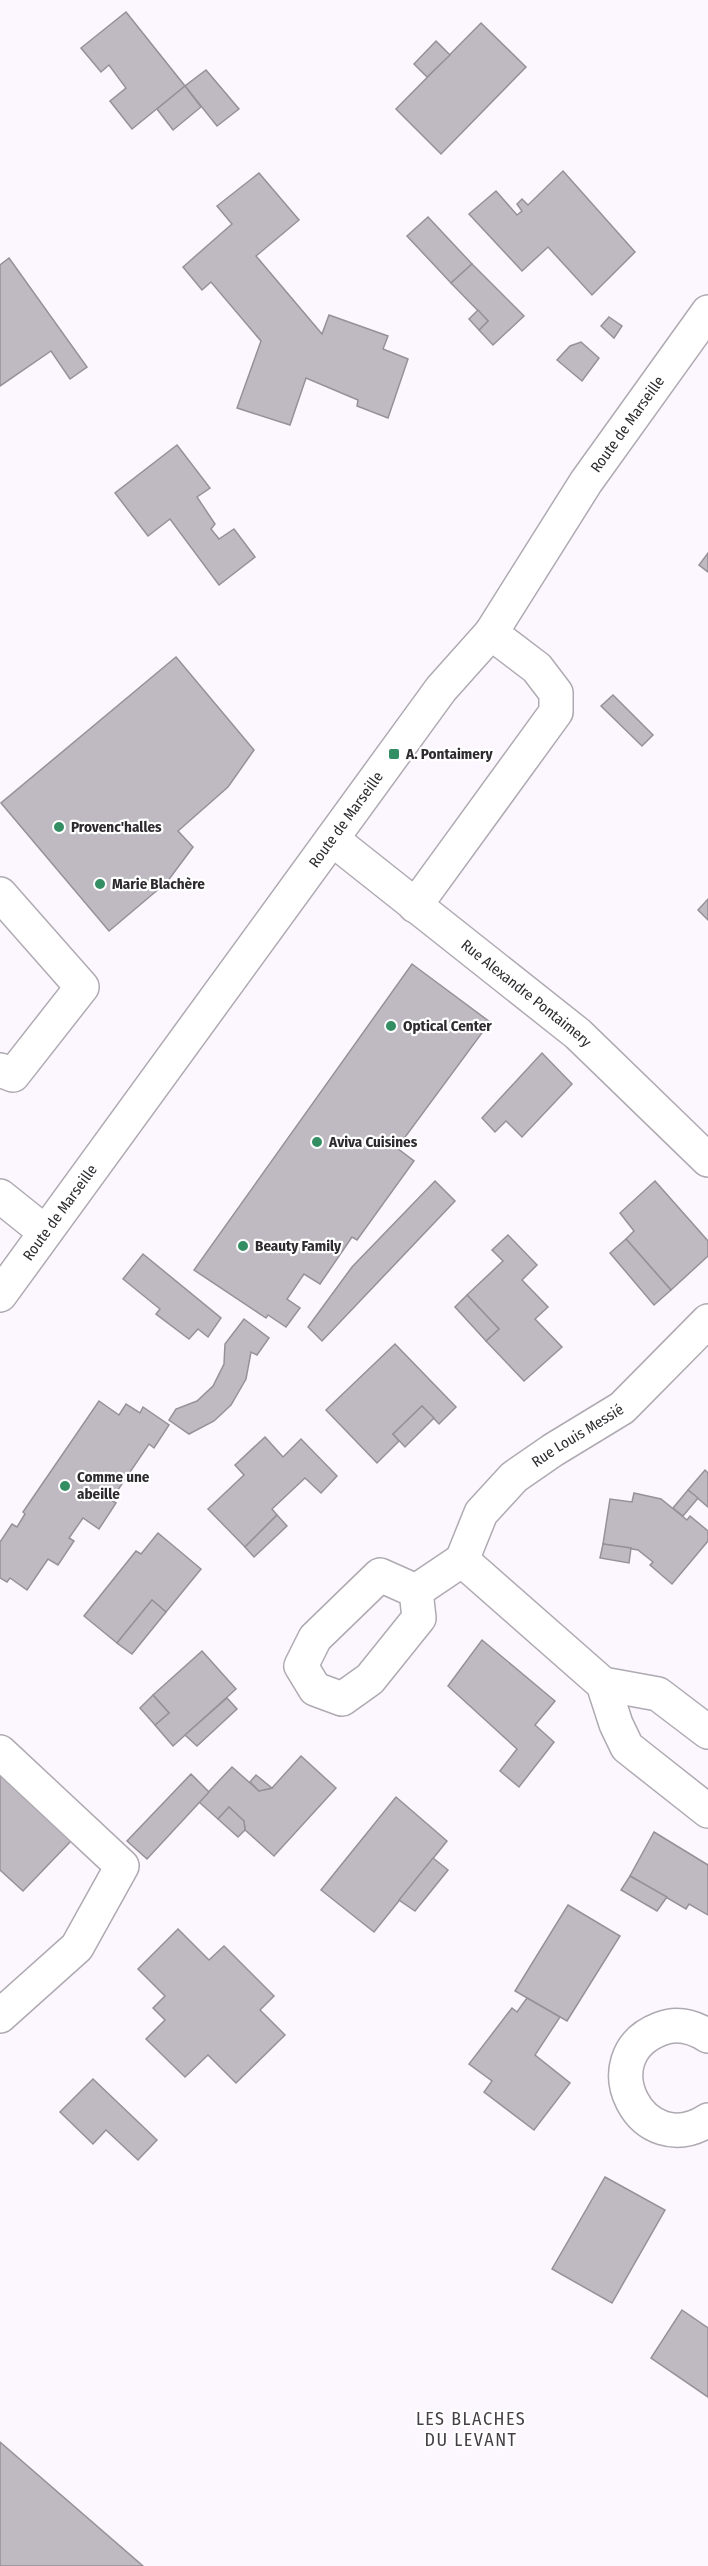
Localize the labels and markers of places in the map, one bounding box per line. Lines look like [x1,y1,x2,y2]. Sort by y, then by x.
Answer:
place label: A. Pontaimery [405,745,493,763]
marker: A. Pontaimery [387,747,401,761]
place label: Provenc'halles [71,818,162,836]
marker: Provenc'halles [52,820,66,834]
place label: Marie Blachère [112,875,205,893]
marker: Marie Blachère [93,877,107,891]
place label: Optical Center [403,1017,492,1035]
marker: Optical Center [384,1019,398,1033]
place label: Aviva Cuisines [328,1133,418,1151]
marker: Aviva Cuisines [310,1135,324,1149]
place label: Beauty Family [255,1237,342,1255]
marker: Beauty Family [236,1239,250,1253]
place label: Comme une abeille [77,1468,150,1503]
marker: Comme une abeille [58,1479,72,1493]

